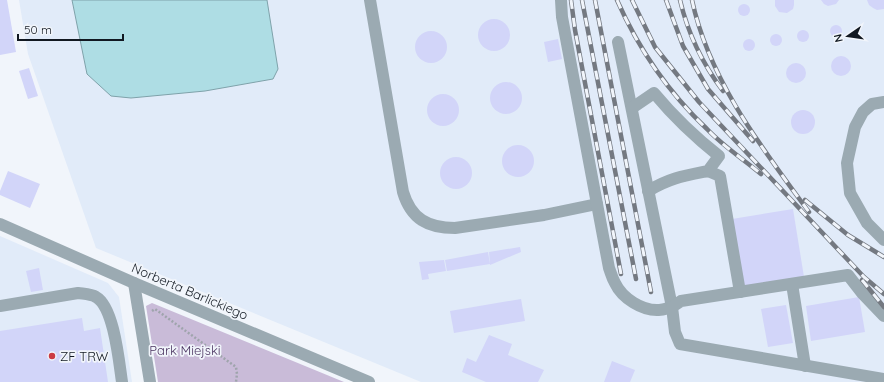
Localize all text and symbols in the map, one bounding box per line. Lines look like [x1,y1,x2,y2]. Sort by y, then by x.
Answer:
scale bar [18,16,123,42]
north arrow [828,16,868,56]
text: 50 m [24,22,52,37]
text: N [831,33,846,44]
street label: Norberta Barlickiego [129,259,251,323]
park label: Park Miejski [149,342,221,358]
place label: ZF TRW [60,348,109,364]
marker: ZF TRW [47,351,57,361]

